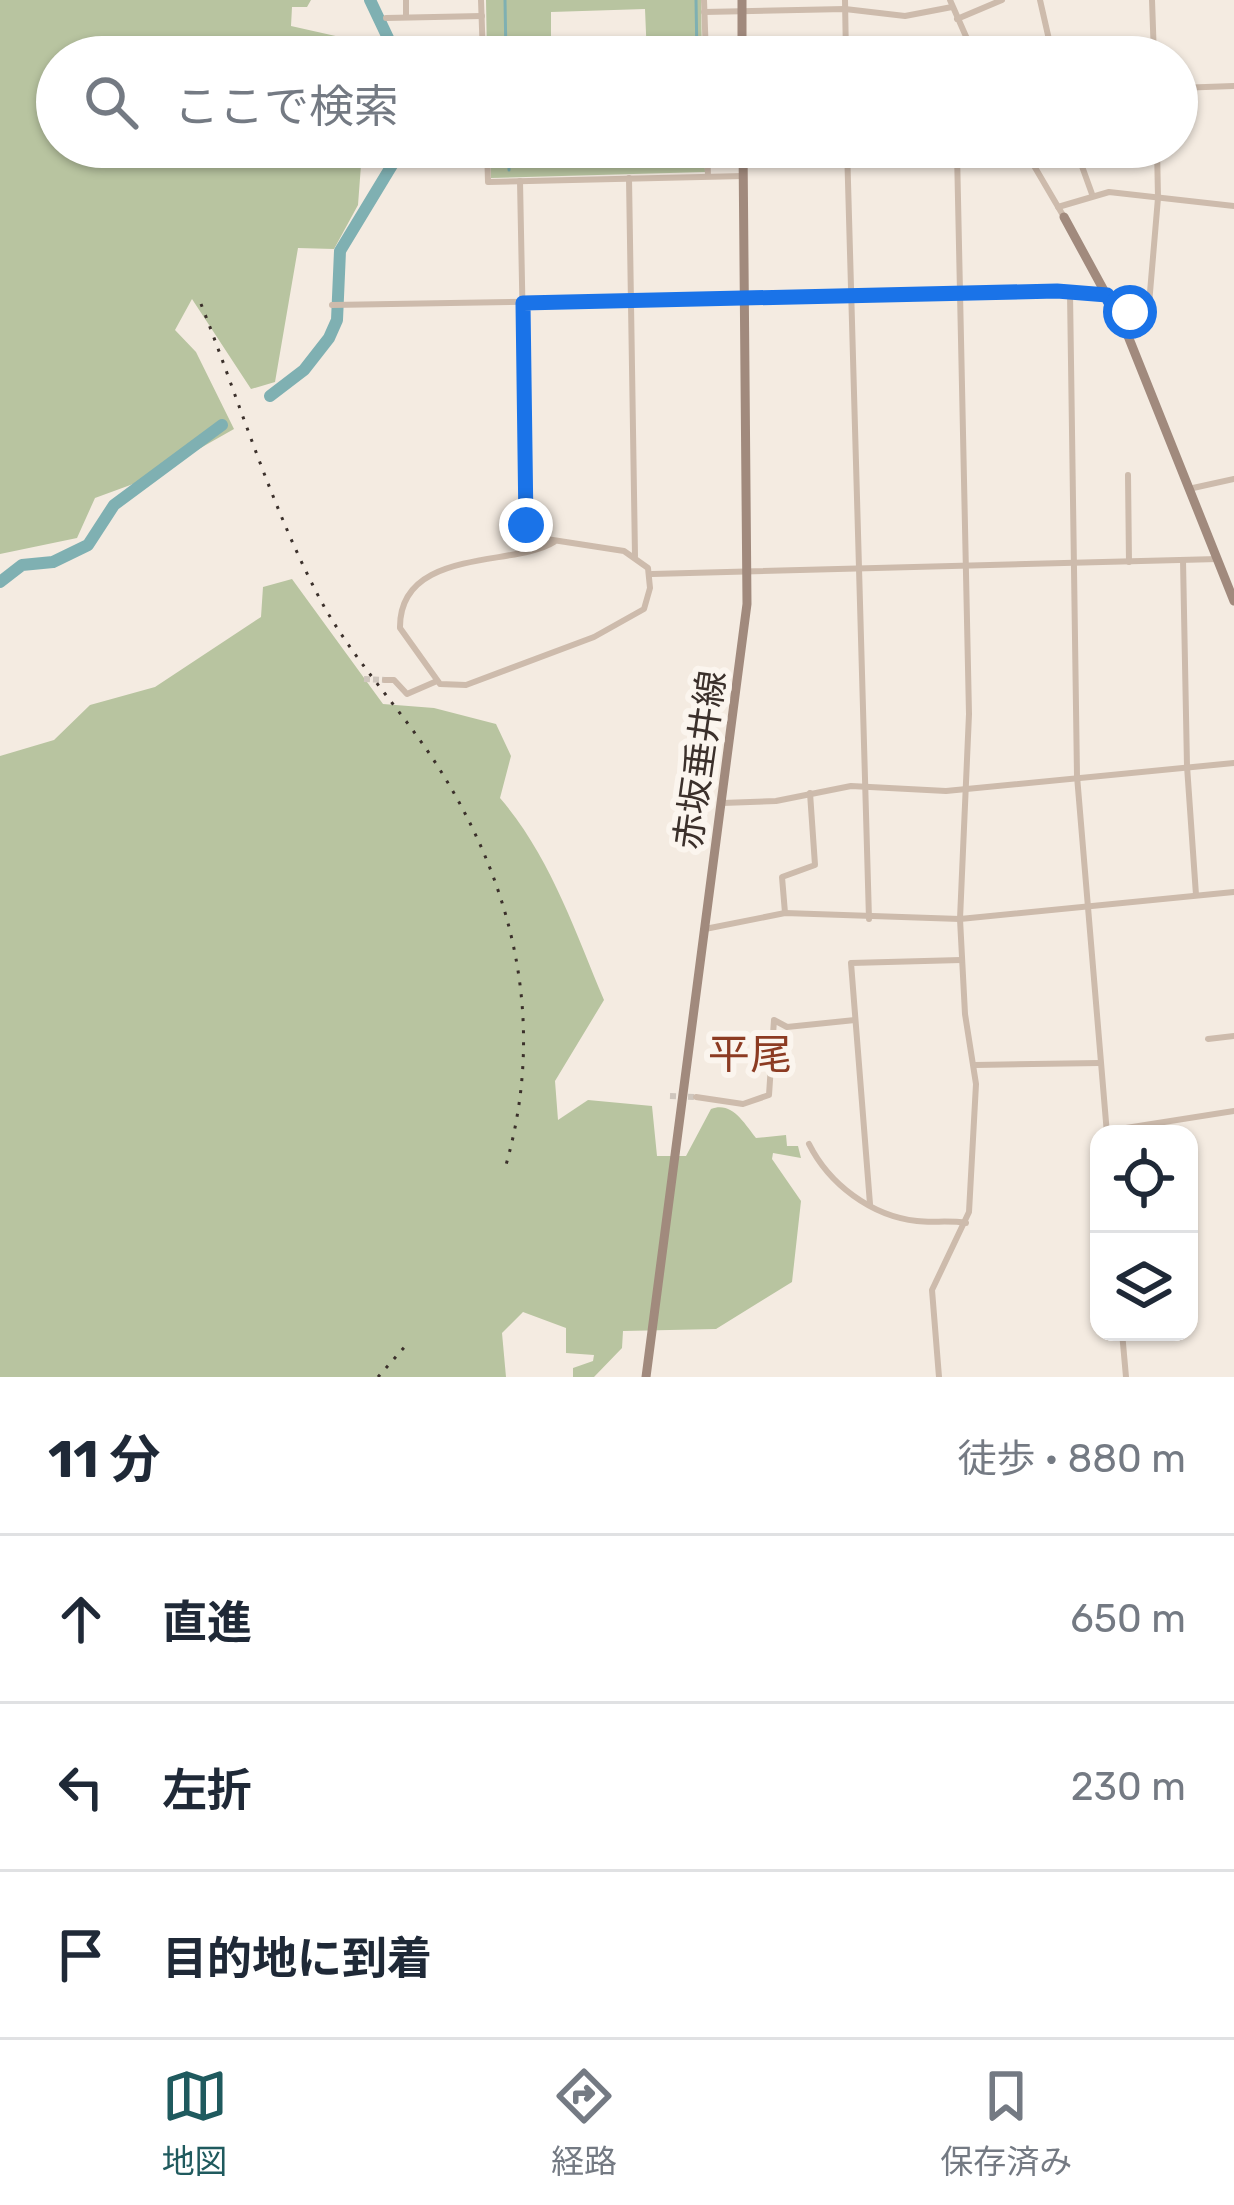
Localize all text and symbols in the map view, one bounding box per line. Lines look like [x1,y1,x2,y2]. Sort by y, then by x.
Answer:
search box [36,36,1198,168]
icon: search [78,69,144,135]
text: ここで検索 [174,80,399,133]
route start [1103,285,1157,339]
route end [499,498,553,552]
street label: 赤坂垂井線 [666,668,734,852]
district label: 平尾 [708,1030,792,1080]
map controls [1090,1125,1198,1341]
button: locate [1090,1125,1198,1233]
button: layers [1090,1233,1198,1341]
text: 11 分 [48,1429,161,1490]
text: 徒歩 · 880 m [957,1436,1186,1482]
icon: ahead [48,1586,114,1652]
text: 直進 [162,1596,252,1649]
text: 650 m [1070,1596,1186,1642]
icon: left [48,1754,114,1820]
text: 左折 [162,1764,252,1817]
text: 230 m [1071,1764,1186,1810]
icon: arrive [48,1922,114,1988]
text: 目的地に到着 [162,1932,432,1985]
tab: 地図 [162,2063,228,2183]
tab: 経路 [551,2063,617,2183]
tab: 保存済み [940,2063,1072,2183]

